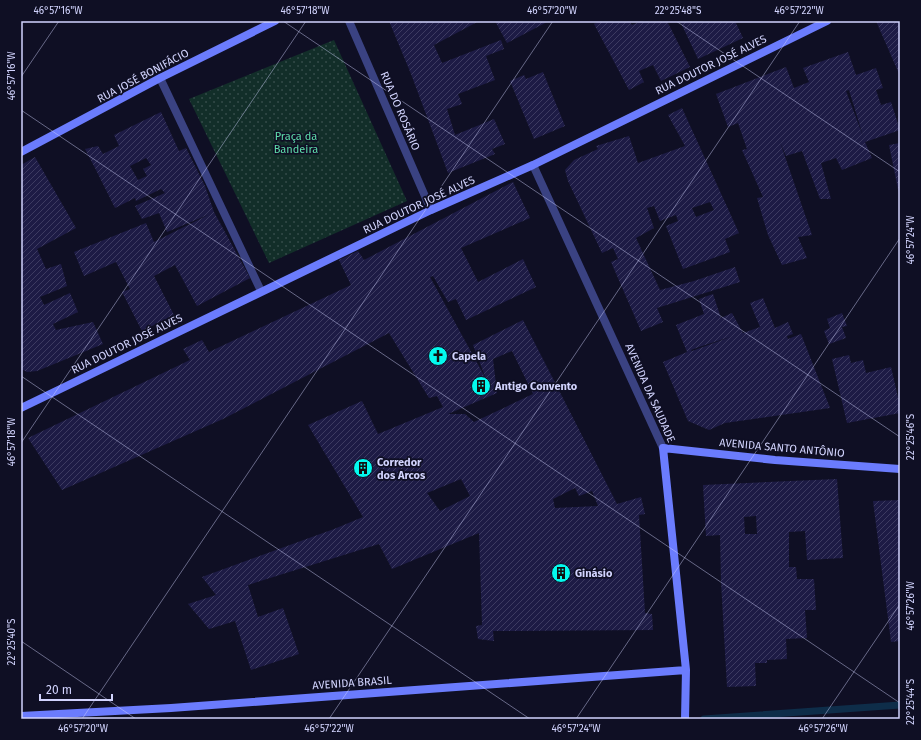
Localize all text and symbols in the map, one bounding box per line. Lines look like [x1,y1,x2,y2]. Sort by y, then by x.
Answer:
text: 46°57'16"W [34,5,83,17]
text: 46°57'18"W [280,5,330,17]
text: 46°57'20"W [527,5,578,17]
text: 22°25'48"S [655,5,702,17]
text: 46°57'22"W [774,5,824,17]
street label: RUA DOUTOR JOSÉ ALVES [653,32,769,98]
street label: RUA JOSÉ BONIFÁCIO [95,45,191,106]
text: 46°57'16"W [6,51,18,100]
street label: RUA DO ROSÁRIO [378,69,423,152]
park label: Praça da Bandeira [274,130,318,156]
street label: RUA DOUTOR JOSÉ ALVES [361,172,477,237]
text: 46°57'24"W [905,215,917,265]
street label: RUA DOUTOR JOSÉ ALVES [69,311,185,377]
street label: AVENIDA DA SAUDADE [622,342,678,445]
church icon: Capela [427,345,449,367]
place label: Capela [452,350,486,363]
building icon: Antigo Convento [470,375,492,397]
place label: Antigo Convento [494,380,578,393]
text: 22°25'46"S [905,413,917,460]
text: 46°57'18"W [6,417,18,467]
street label: AVENIDA SANTO ANTÔNIO [719,435,845,460]
place label: Corredor dos Arcos [377,456,426,482]
building icon: Corredor dos Arcos [352,457,374,479]
building icon: Ginásio [550,562,572,584]
place label: Ginásio [575,567,613,580]
text: 46°57'26"W [905,580,917,631]
text: 22°25'40"S [6,618,18,665]
street label: AVENIDA BRASIL [312,674,393,692]
scale bar [40,676,112,702]
text: 22°25'44"S [905,678,917,725]
text: 20 m [46,683,72,697]
text: 46°57'20"W [58,723,109,735]
text: 46°57'22"W [304,723,354,735]
text: 46°57'24"W [551,723,601,735]
text: 46°57'26"W [798,723,849,735]

